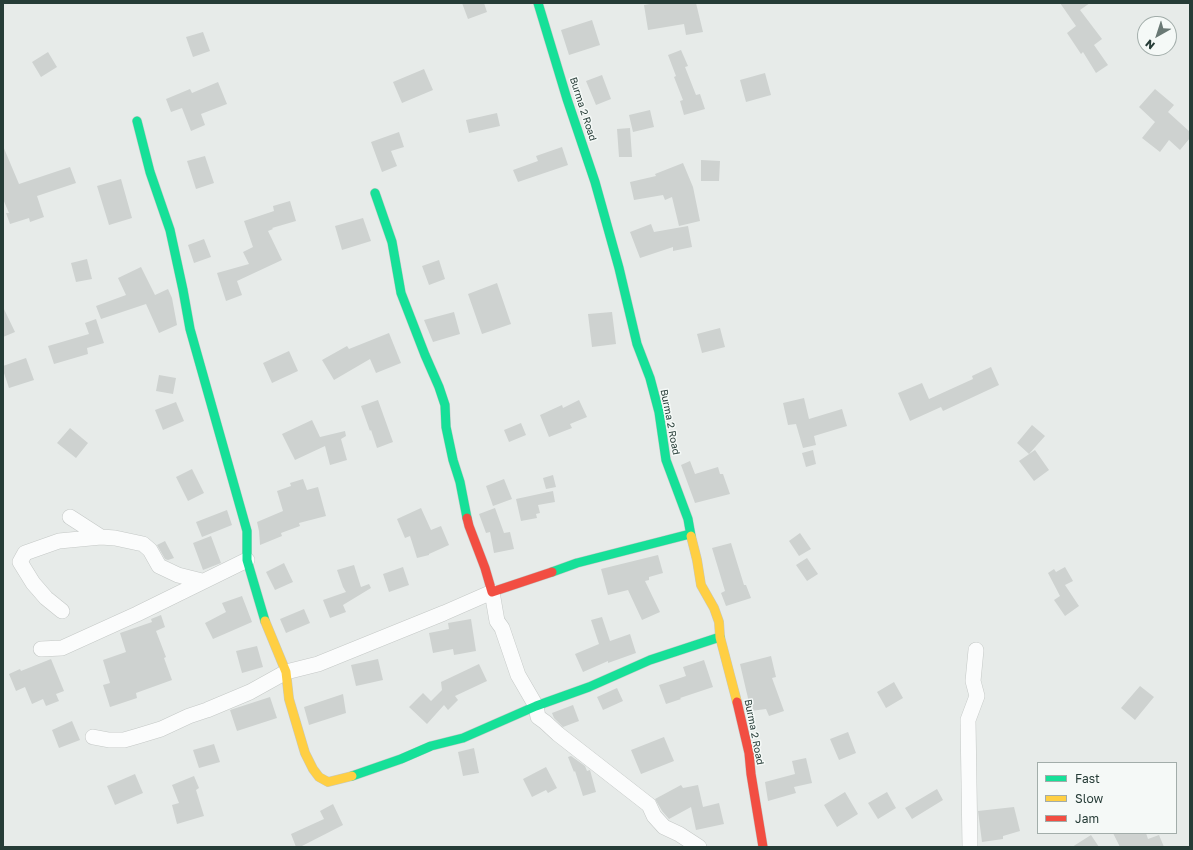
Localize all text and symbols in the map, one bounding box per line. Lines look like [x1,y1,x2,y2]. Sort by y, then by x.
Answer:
north arrow [1137,16,1177,56]
text: N [1142,37,1157,53]
street label: Burma 2 Road [567,76,599,142]
street label: Burma 2 Road [658,388,682,456]
street label: Burma 2 Road [742,698,766,766]
legend [1037,762,1177,834]
text: Fast [1075,771,1100,786]
text: Slow [1075,791,1103,806]
text: Jam [1075,811,1099,826]

